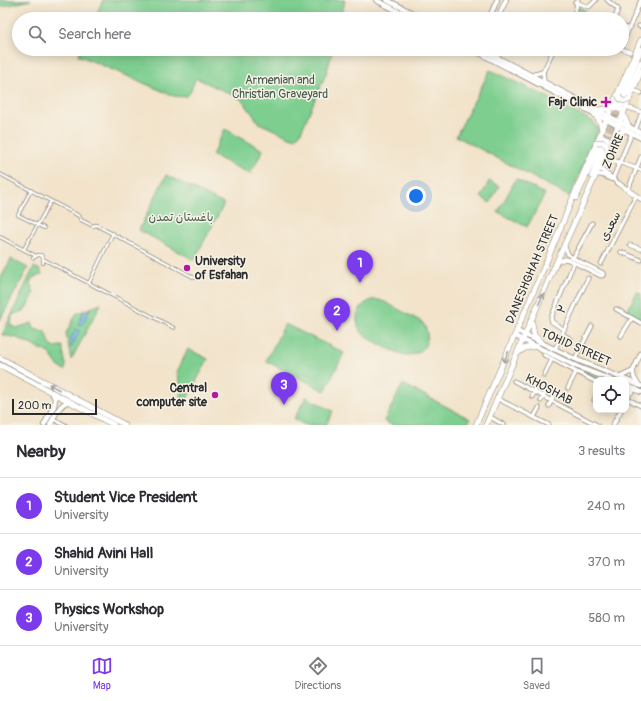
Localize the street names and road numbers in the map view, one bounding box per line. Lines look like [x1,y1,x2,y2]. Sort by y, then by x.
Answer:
street label: ZOHRE [599,131,628,171]
street label: سعدی [596,209,624,244]
street label: DANESHGHAH STREET [503,212,562,326]
street label: ۲ [554,302,571,316]
street label: TOHID STREET [538,325,613,370]
street label: KHOSHAB [523,371,575,408]

